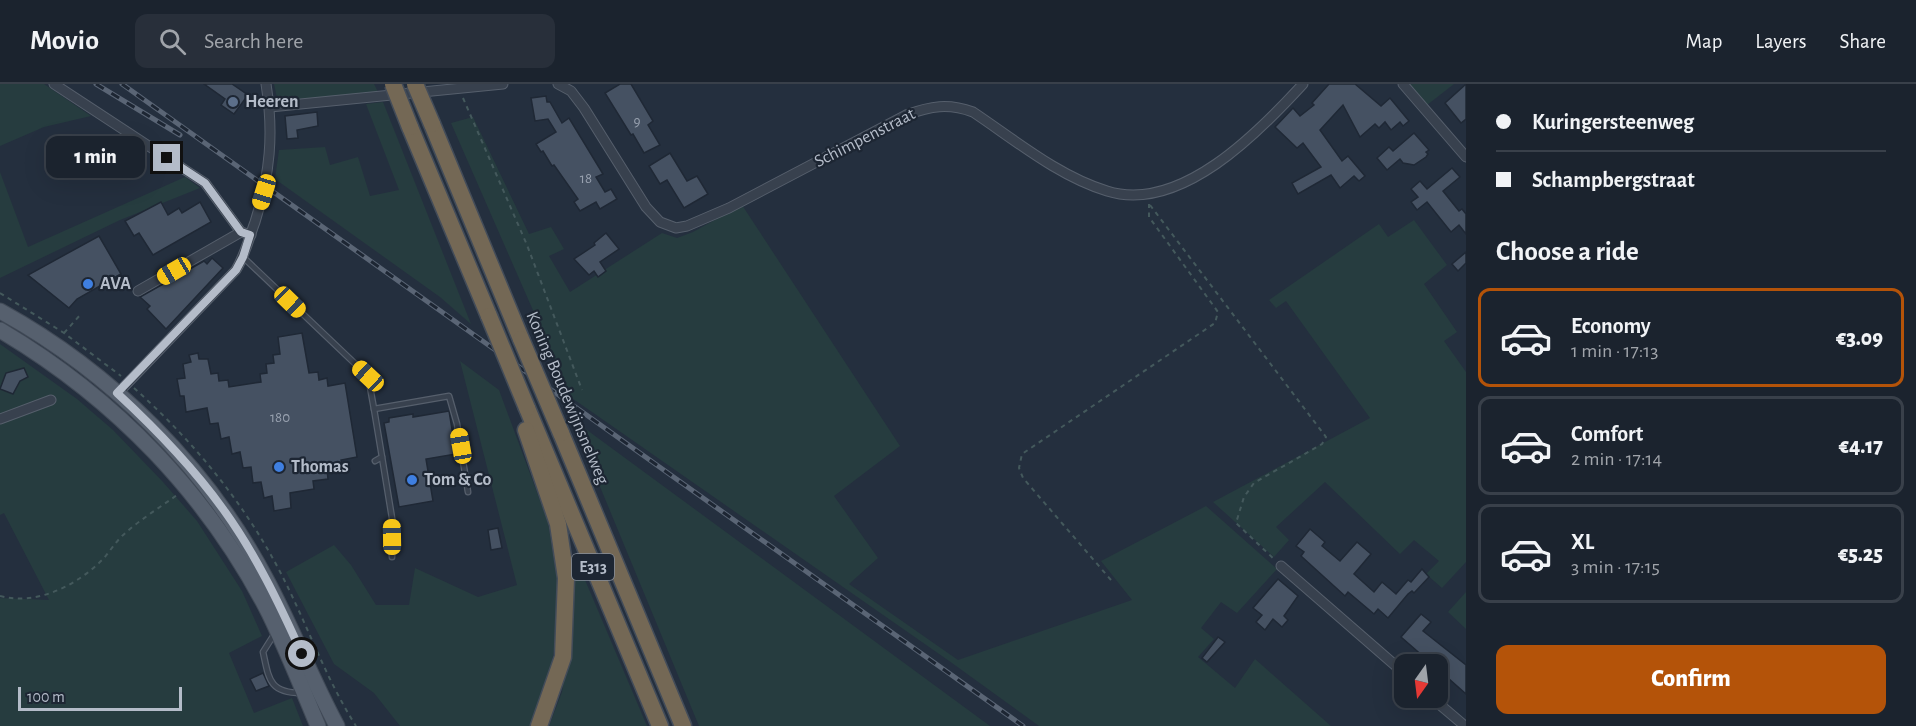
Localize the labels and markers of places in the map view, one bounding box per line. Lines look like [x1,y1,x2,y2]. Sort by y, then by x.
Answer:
place label: Heeren [245,93,298,111]
marker: Heeren [226,95,240,109]
place label: AVA [100,275,131,293]
marker: AVA [81,277,95,291]
place label: Thomas [291,458,349,476]
marker: Thomas [272,460,286,474]
place label: Tom & Co [424,471,491,489]
marker: Tom & Co [405,473,419,487]

